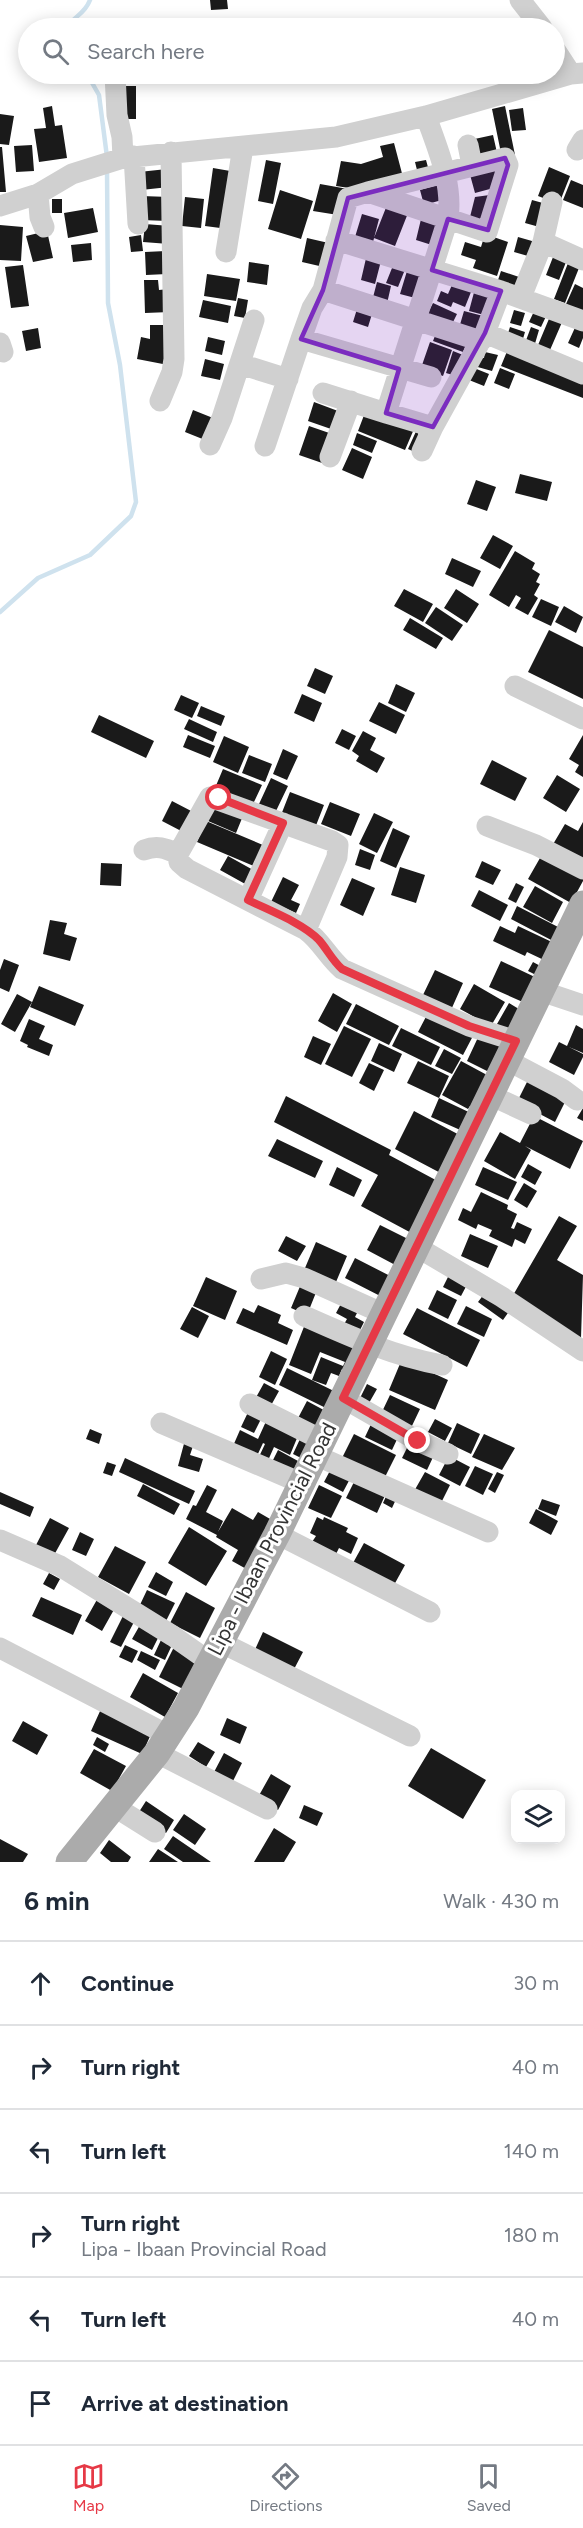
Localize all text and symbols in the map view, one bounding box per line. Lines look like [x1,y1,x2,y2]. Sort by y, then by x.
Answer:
search box [18,18,565,84]
icon: search [39,35,72,68]
text: Search here [87,38,205,65]
route start [205,784,231,810]
street label: Lipa - Ibaan Provincial Road [202,1418,341,1659]
route end [404,1427,430,1453]
map controls [511,1790,565,1844]
button: layers [511,1790,565,1844]
text: 6 min [24,1885,90,1917]
text: Walk · 430 m [443,1889,559,1913]
icon: ahead [24,1967,57,2000]
text: Continue [81,1970,174,1997]
text: 30 m [513,1971,559,1995]
icon: right [24,2051,57,2084]
text: Turn right [81,2054,180,2081]
text: 40 m [512,2055,559,2079]
icon: left [24,2135,57,2168]
text: Turn left [81,2138,167,2165]
text: 140 m [504,2139,559,2163]
text: Turn right [81,2210,180,2237]
icon: right [24,2219,57,2252]
text: 180 m [504,2223,559,2247]
text: Lipa - Ibaan Provincial Road [81,2237,327,2261]
icon: left [24,2303,57,2336]
text: Turn left [81,2306,167,2333]
text: 40 m [512,2307,559,2331]
icon: arrive [24,2387,57,2420]
text: Arrive at destination [81,2390,289,2417]
tab: Map [72,2460,105,2515]
tab: Directions [249,2460,322,2515]
tab: Saved [467,2460,511,2515]

